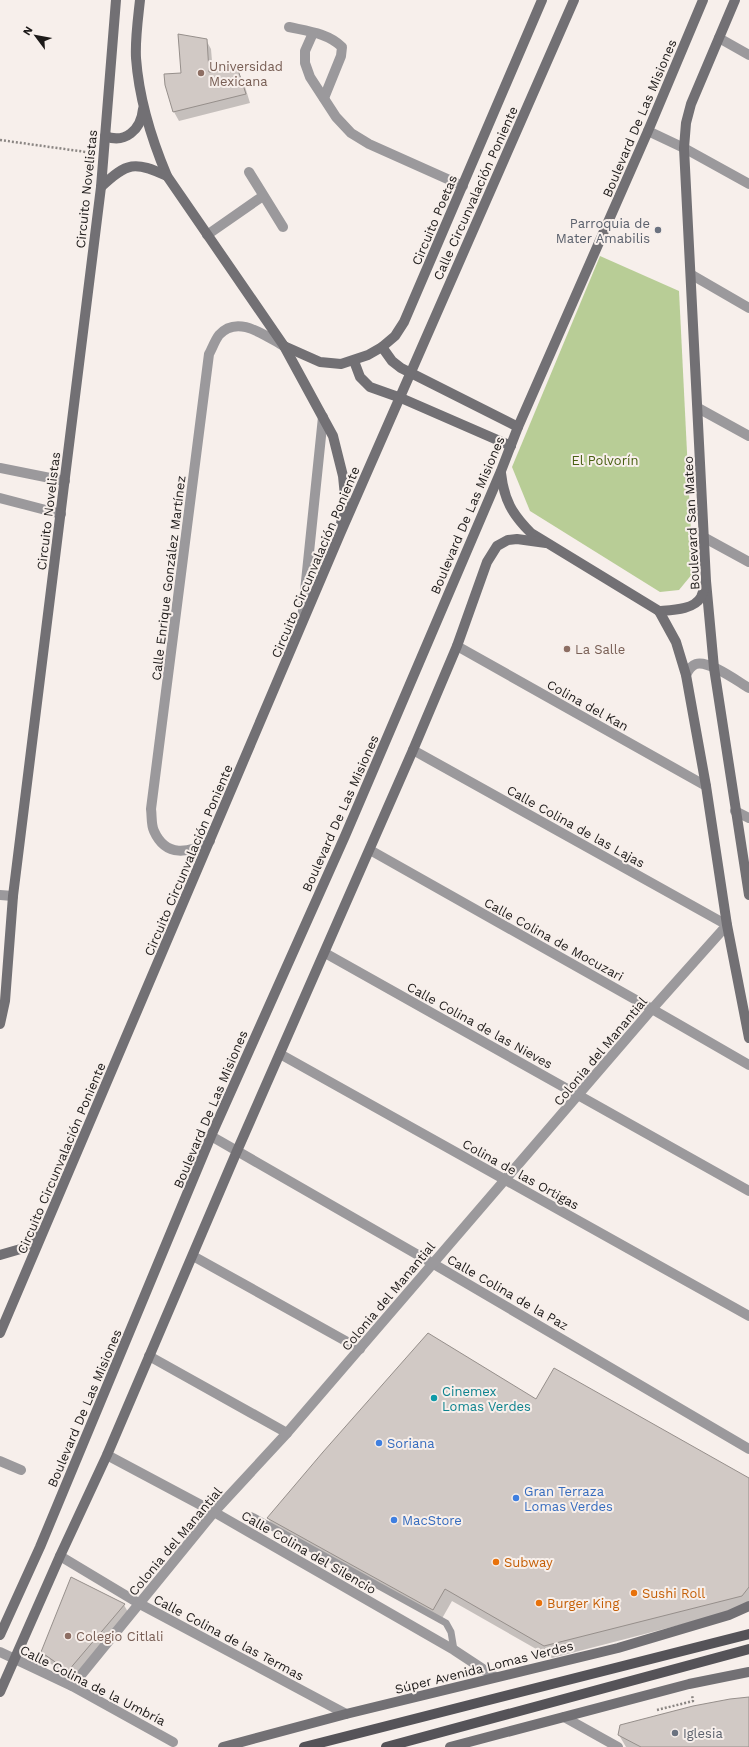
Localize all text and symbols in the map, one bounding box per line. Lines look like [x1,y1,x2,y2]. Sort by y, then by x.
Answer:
north arrow [16,16,56,56]
text: N [20,24,36,38]
street label: Boulevard De Las Misiones [599,37,680,199]
place label: Universidad Mexicana [209,59,283,89]
marker: Universidad Mexicana [196,68,206,78]
street label: Calle Circunvalación Poniente [430,104,521,282]
street label: Circuito Novelistas [73,129,100,249]
street label: Circuito Poetas [409,173,460,268]
place label: Parroquia de Mater Amabilis [556,216,650,246]
marker: Parroquia de Mater Amabilis [653,225,663,235]
street label: Boulevard De Las Misiones [427,434,508,596]
street label: Circuito Novelistas [34,451,63,571]
park label: El Polvorín [572,453,638,468]
street label: Boulevard San Mateo [680,455,702,590]
street label: Circuito Circunvalación Poniente [268,464,363,660]
street label: Calle Enrique González Martínez [148,475,189,681]
place label: La Salle [575,642,625,657]
marker: La Salle [562,644,572,654]
street label: Colina del Kan [544,677,631,734]
street label: Boulevard De Las Misiones [299,732,382,894]
street label: Circuito Circunvalación Poniente [141,762,236,958]
street label: Calle Colina de las Lajas [504,782,647,871]
street label: Calle Colina de Mocuzari [481,895,626,984]
street label: Calle Colina de las Nieves [404,979,555,1072]
street label: Colonia del Manantial [551,994,650,1109]
street label: Boulevard De Las Misiones [170,1028,251,1190]
street label: Circuito Circunvalación Poniente [14,1060,109,1256]
street label: Colina de las Ortigas [460,1136,582,1213]
street label: Colonia del Manantial [339,1239,438,1354]
street label: Calle Colina de la Paz [444,1252,571,1333]
street label: Boulevard De Las Misiones [44,1327,125,1489]
place label: Cinemex Lomas Verdes [442,1384,531,1414]
marker: Cinemex Lomas Verdes [429,1393,439,1403]
place label: Soriana [387,1436,435,1451]
marker: Soriana [374,1438,384,1448]
street label: Colonia del Manantial [126,1484,225,1599]
place label: Gran Terraza Lomas Verdes [524,1484,613,1514]
marker: Gran Terraza Lomas Verdes [511,1493,521,1503]
street label: Calle Colina del Silencio [239,1508,379,1597]
place label: MacStore [402,1513,462,1528]
marker: MacStore [389,1515,399,1525]
place label: Subway [504,1555,553,1570]
marker: Subway [491,1557,501,1567]
place label: Sushi Roll [642,1586,705,1601]
marker: Sushi Roll [629,1588,639,1598]
street label: Calle Colina de las Termas [151,1591,307,1684]
place label: Burger King [547,1596,619,1611]
marker: Burger King [534,1598,544,1608]
place label: Colegio Citlali [76,1629,163,1644]
marker: Colegio Citlali [63,1631,73,1641]
street label: Súper Avenida Lomas Verdes [393,1638,575,1697]
street label: Calle Colina de la Umbría [18,1642,169,1729]
place label: Iglesia [683,1726,723,1741]
marker: Iglesia [670,1728,680,1738]

